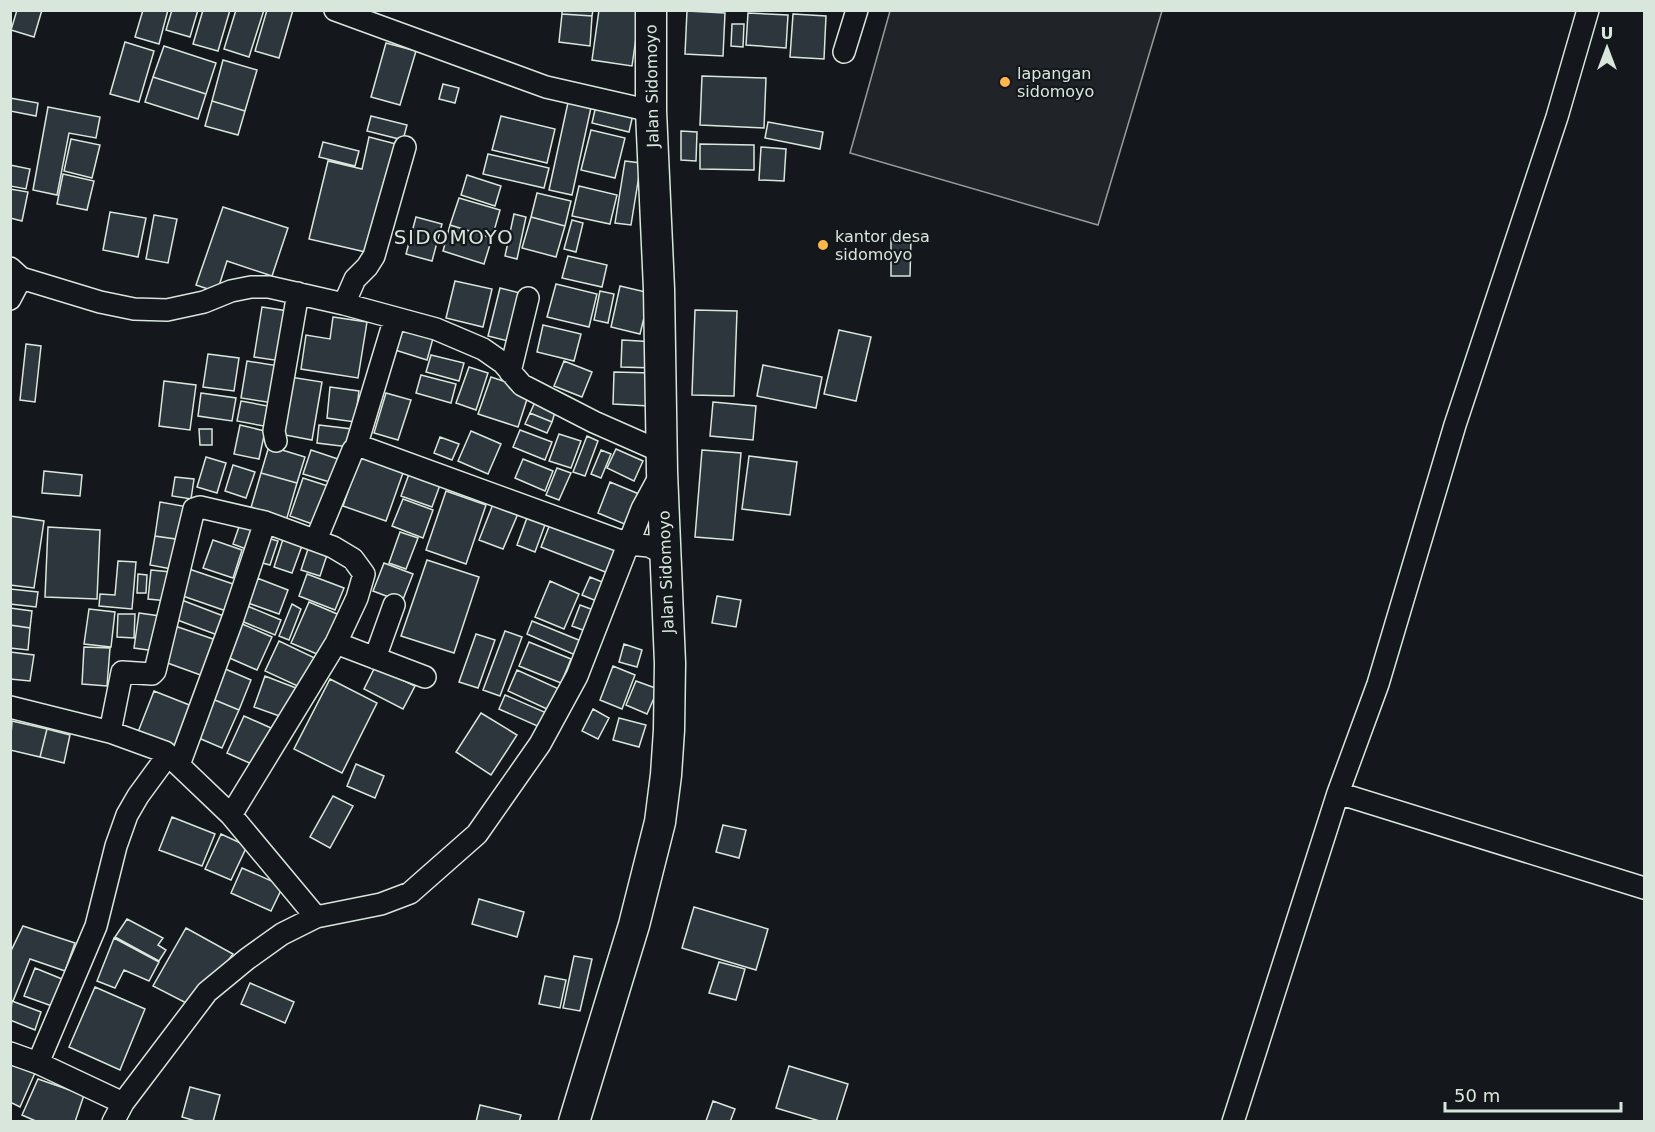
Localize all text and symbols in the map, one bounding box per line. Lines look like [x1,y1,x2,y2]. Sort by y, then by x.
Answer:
north arrow [1577,18,1637,78]
street label: Jalan Sidomoyo [641,24,663,149]
text: U [1601,24,1614,43]
place label: lapangan sidomoyo [1017,64,1094,101]
marker: lapangan sidomoyo [998,75,1012,89]
district label: SIDOMOYO [394,225,514,249]
place label: kantor desa sidomoyo [835,227,930,264]
marker: kantor desa sidomoyo [816,238,830,252]
street label: Jalan Sidomoyo [654,510,678,635]
scale bar [1445,1075,1620,1113]
text: 50 m [1454,1085,1500,1106]

